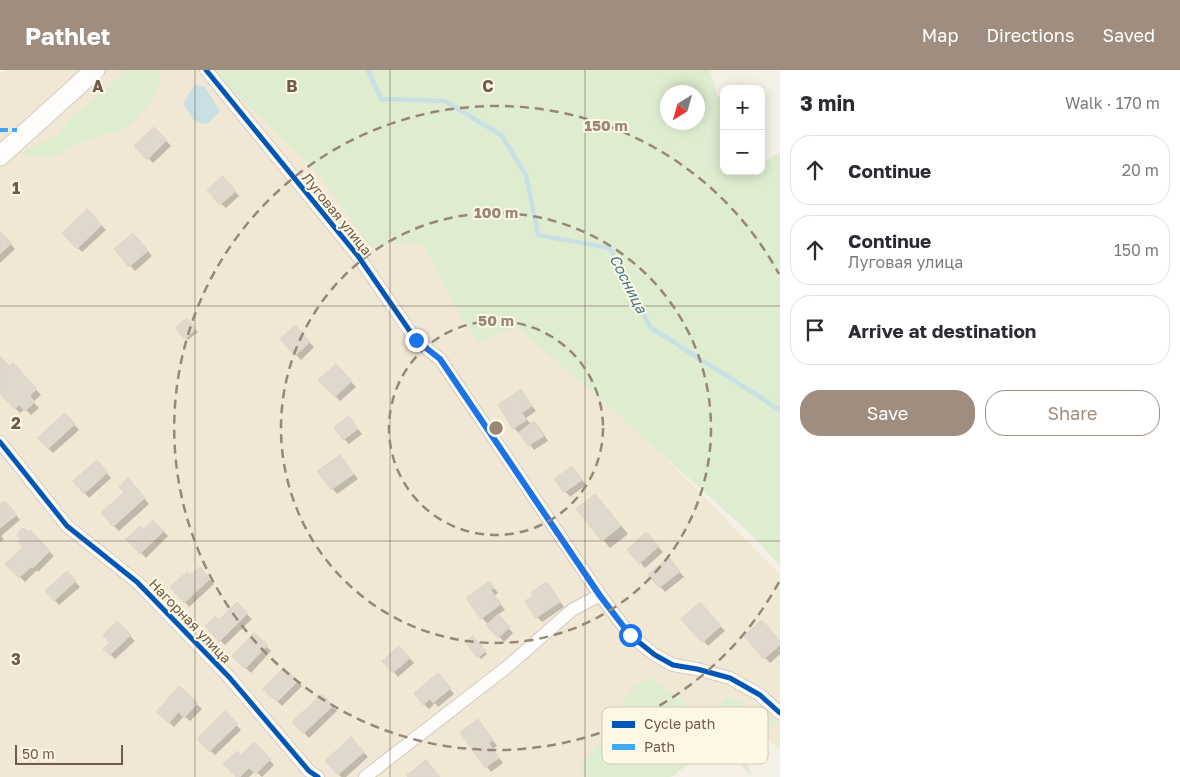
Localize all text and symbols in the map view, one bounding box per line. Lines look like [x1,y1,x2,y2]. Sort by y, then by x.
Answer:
text: Pathlet [25,21,110,50]
text: Map [922,24,958,46]
text: Directions [986,24,1074,46]
text: Saved [1102,24,1155,46]
text: A [92,76,104,96]
text: B [286,76,298,96]
text: C [482,76,494,96]
north arrow [660,85,705,130]
map controls [720,85,765,175]
button: + [720,85,765,130]
text: 3 min [800,90,855,116]
text: Walk · 170 m [1065,93,1160,113]
text: 150 m [584,116,628,134]
button: − [720,130,765,175]
icon: ahead [801,156,829,184]
text: Continue [848,159,931,182]
text: 20 m [1122,160,1159,180]
street label: Луговая улица [299,169,376,258]
text: 1 [12,178,20,198]
text: 100 m [474,203,518,221]
text: Continue [848,229,931,252]
icon: ahead [801,236,829,264]
text: 150 m [1114,240,1159,260]
water label: Сосница [606,251,652,316]
text: Луговая улица [848,252,963,272]
text: 50 m [478,311,514,329]
icon: arrive [801,316,829,344]
text: Arrive at destination [848,319,1036,342]
route end [405,329,428,352]
button: Save [800,390,975,436]
button: Share [985,390,1160,436]
text: 2 [11,413,21,433]
centre of rings [487,419,505,437]
street label: Нагорная улица [146,575,235,666]
route start [619,624,642,647]
text: 3 [11,649,21,669]
legend [602,707,768,764]
text: Cycle path [644,715,715,732]
text: Path [644,738,675,755]
scale bar [15,742,122,765]
text: 50 m [22,745,55,762]

